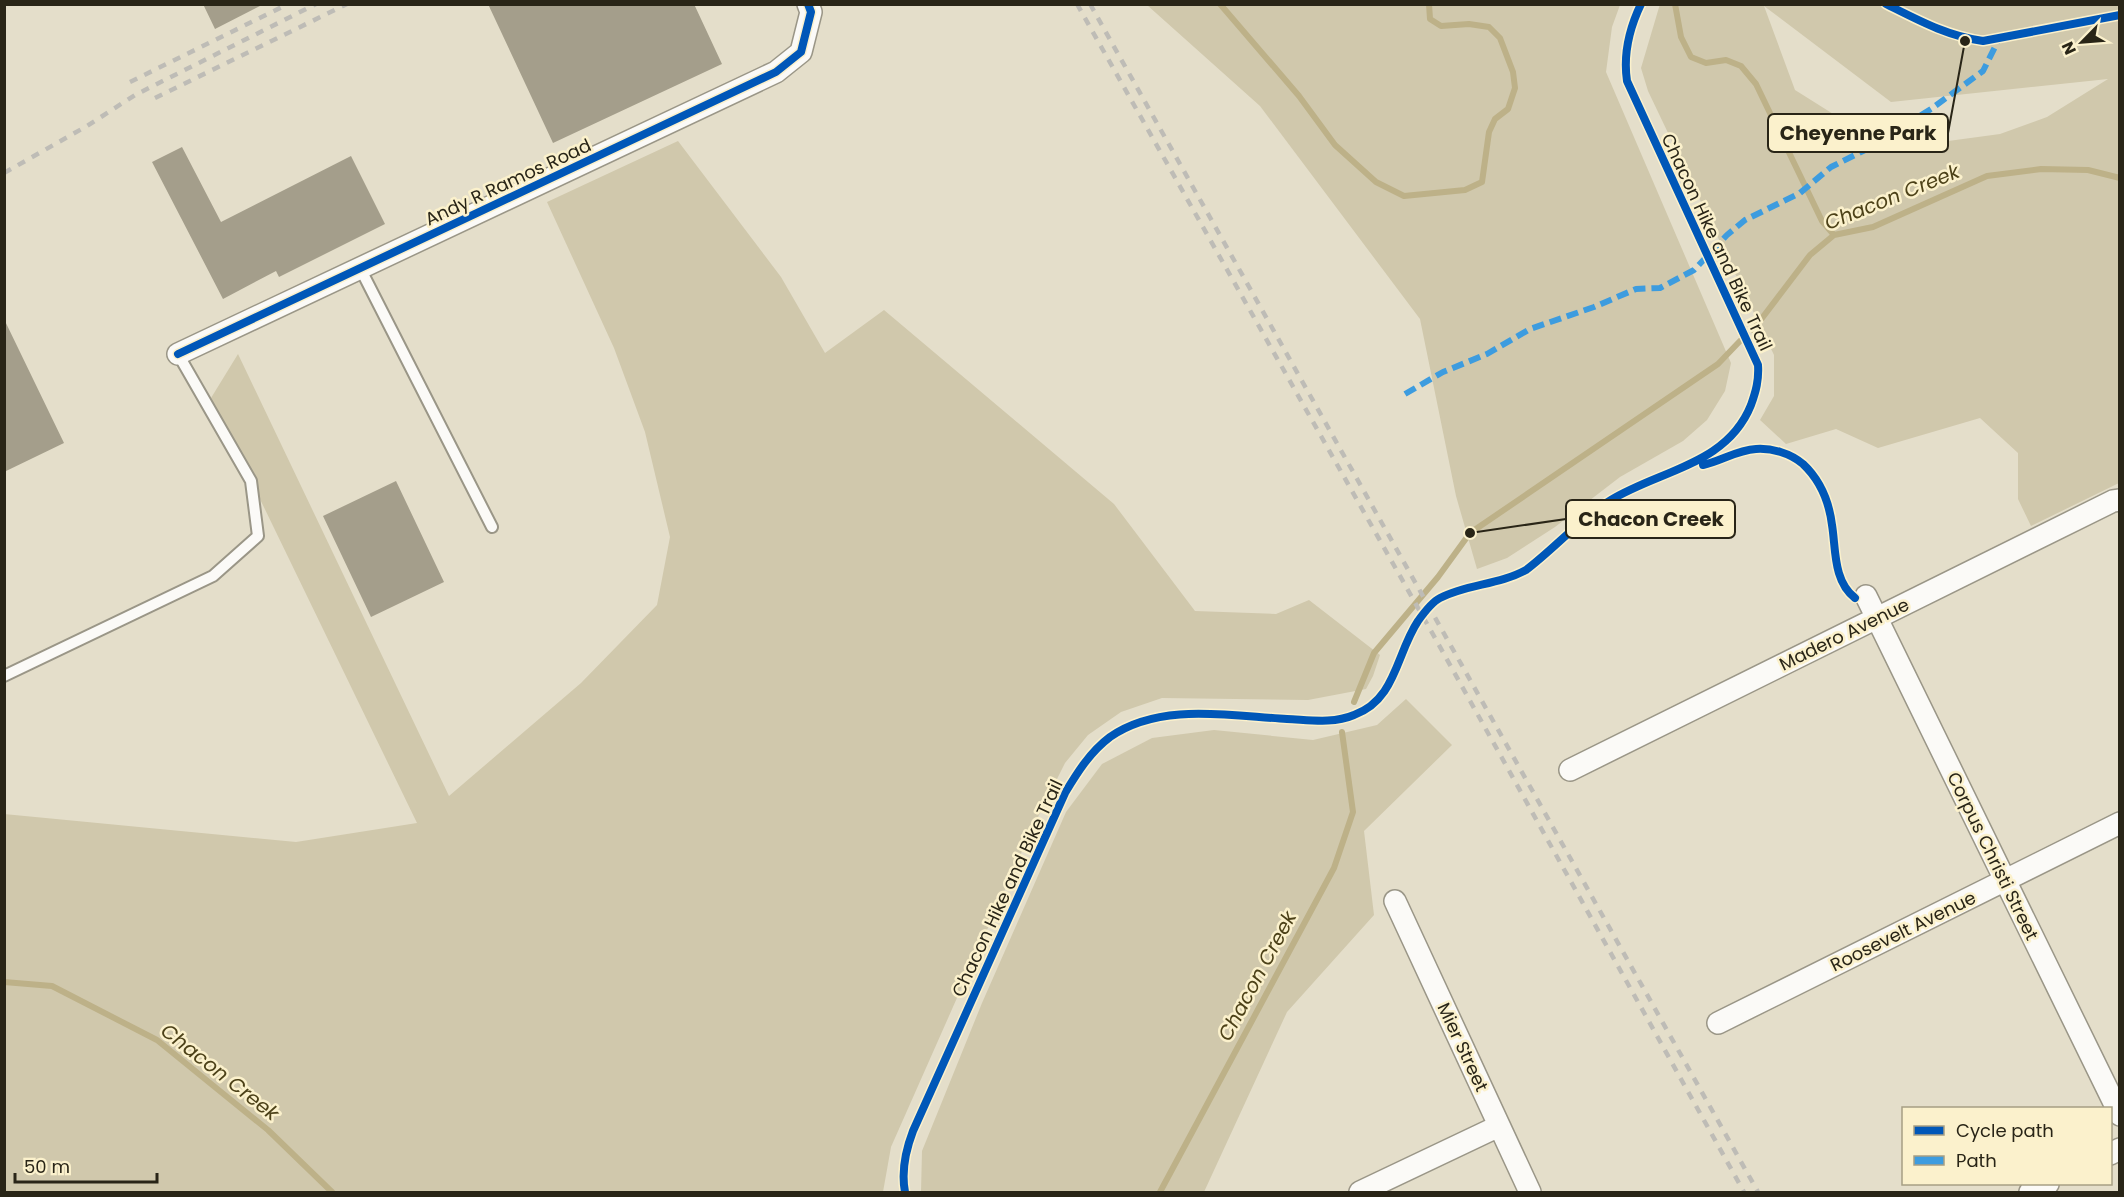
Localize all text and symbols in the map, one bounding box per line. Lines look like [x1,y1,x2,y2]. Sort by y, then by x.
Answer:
north arrow [2052,12,2112,72]
text: N [2056,38,2082,58]
callout: Cheyenne Park [1768,114,1948,152]
text: Cheyenne Park [1780,119,1937,147]
street label: Chacon Hike and Bike Trail [1656,129,1778,355]
street label: Andy R Ramos Road [421,132,595,232]
water label: Chacon Creek [1820,157,1965,237]
callout: Chacon Creek [1566,500,1735,538]
text: Chacon Creek [1578,505,1724,533]
street label: Madero Avenue [1775,592,1913,676]
street label: Corpus Christi Street [1941,768,2045,944]
street label: Chacon Hike and Bike Trail [946,775,1068,1001]
street label: Roosevelt Avenue [1826,885,1980,977]
water label: Chacon Creek [1211,905,1304,1046]
street label: Mier Street [1432,999,1494,1095]
water label: Chacon Creek [155,1017,286,1128]
legend [1902,1107,2112,1185]
text: Cycle path [1956,1118,2054,1143]
scale bar [15,1146,158,1184]
text: Path [1956,1148,1997,1173]
text: 50 m [24,1154,70,1179]

